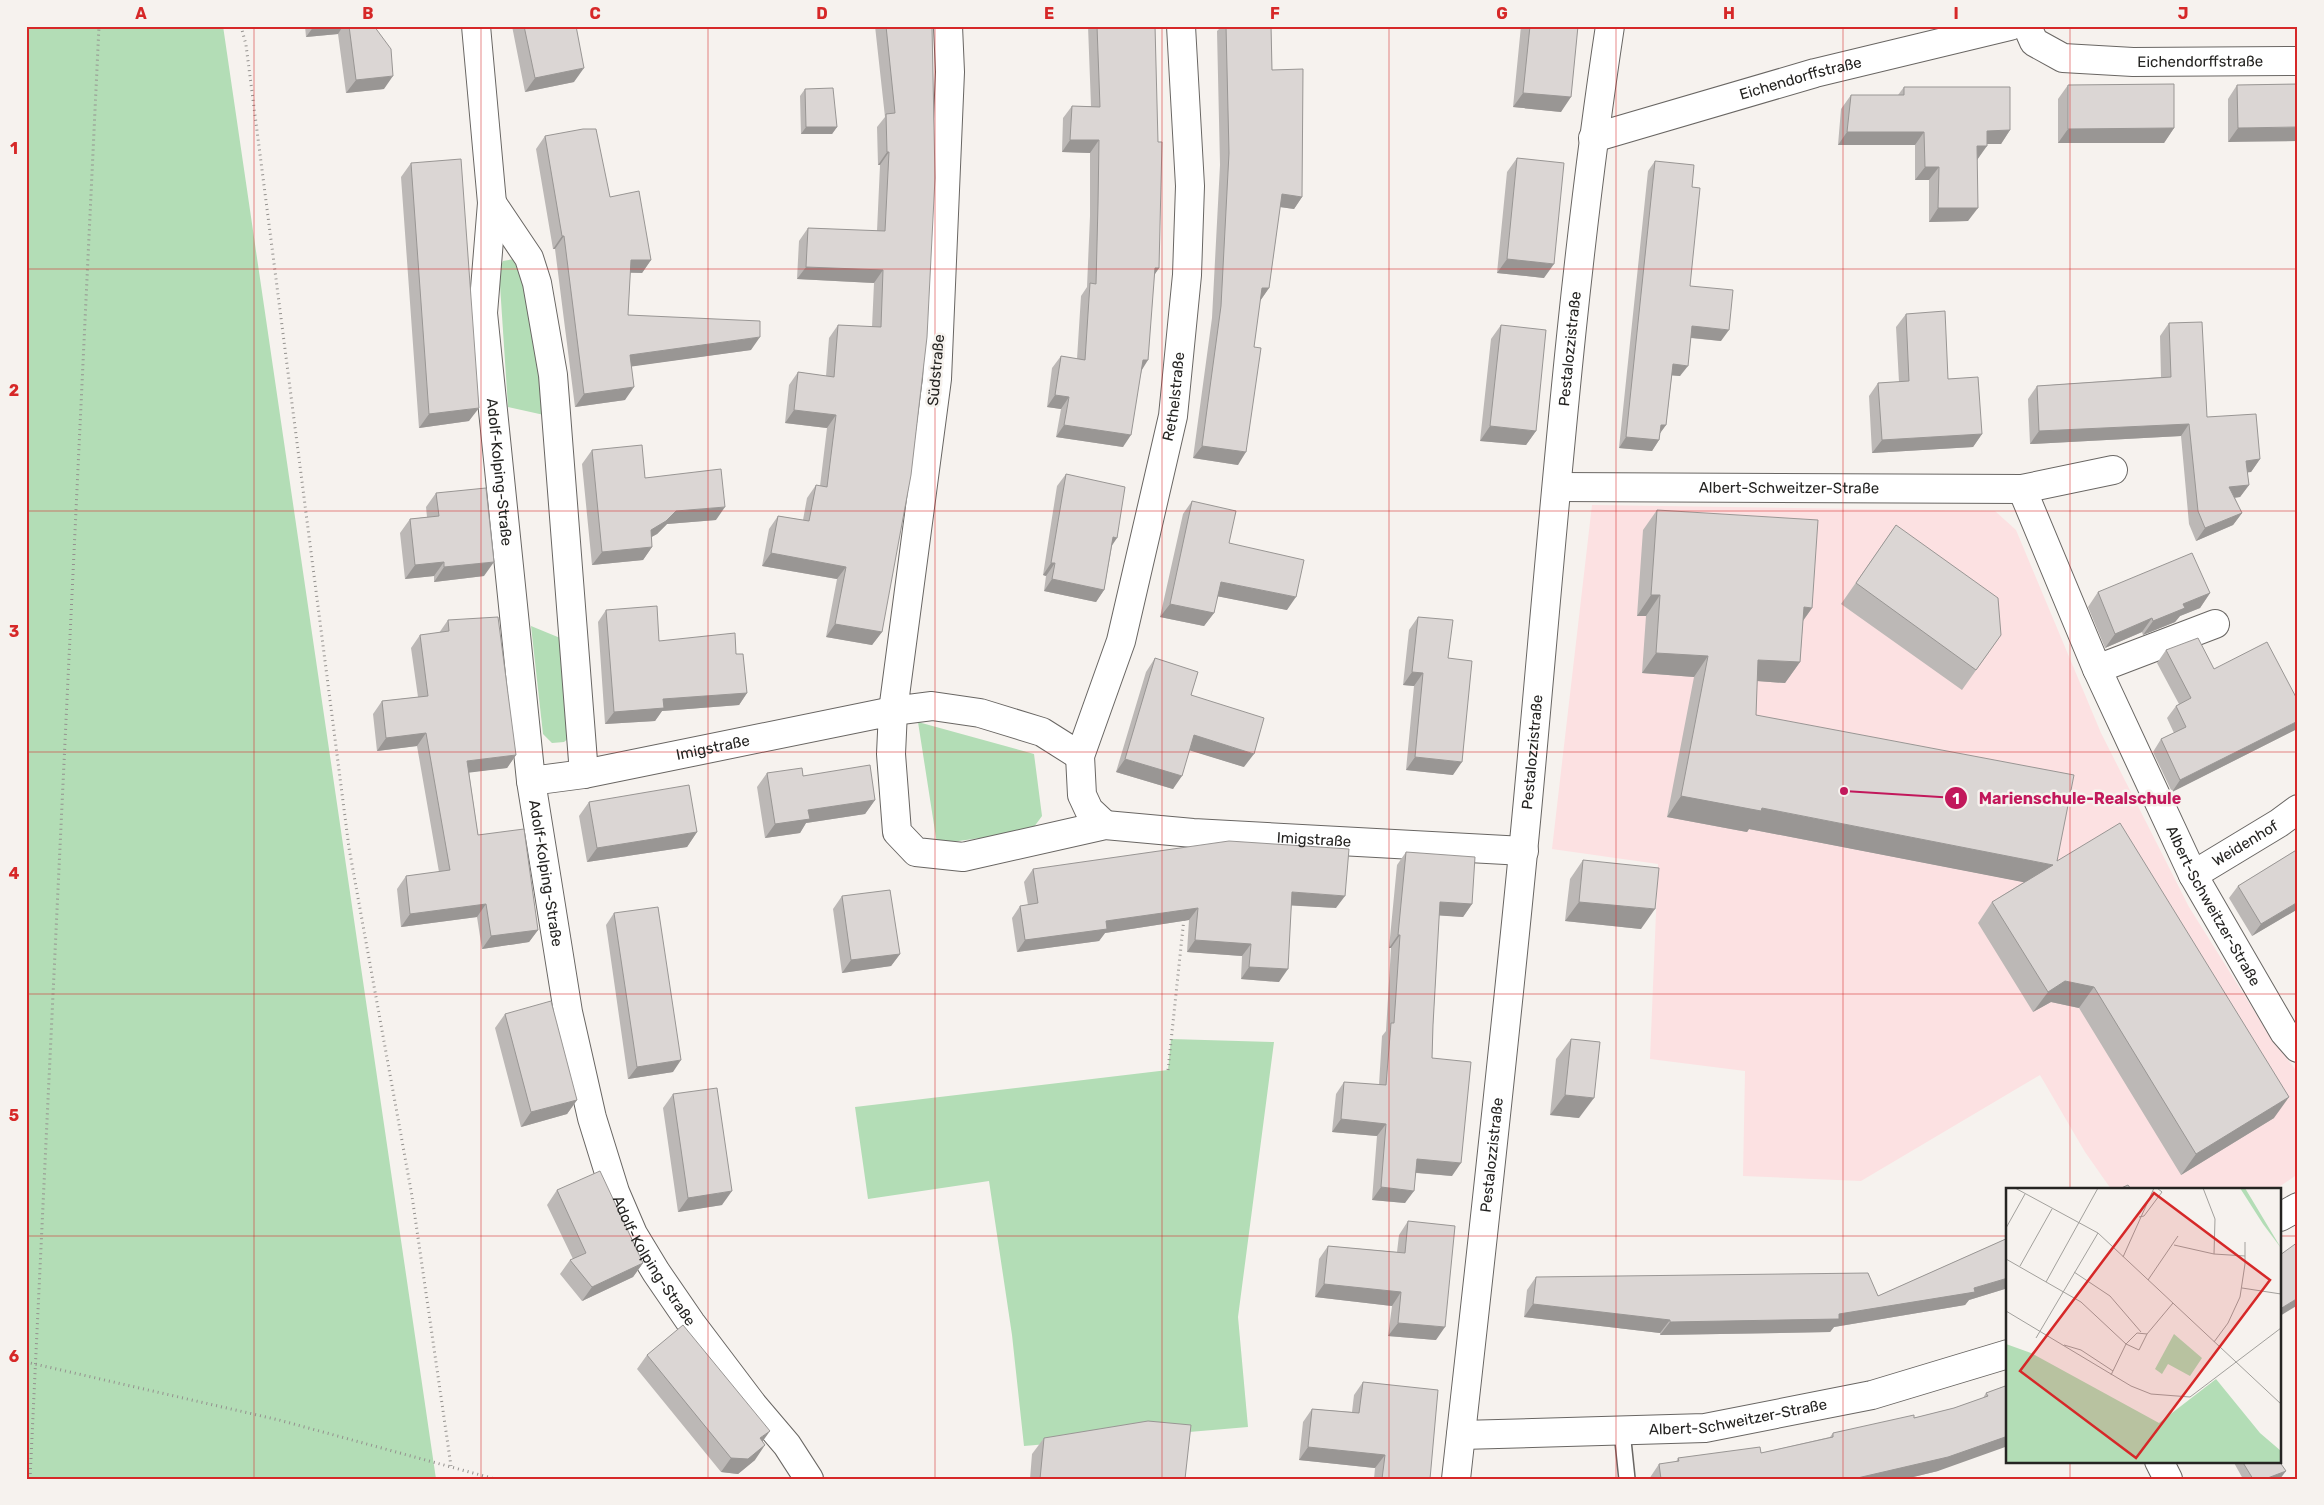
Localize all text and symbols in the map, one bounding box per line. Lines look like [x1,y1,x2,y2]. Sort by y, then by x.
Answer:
text: A [135,4,147,23]
text: B [362,4,374,23]
text: C [589,4,601,23]
text: D [816,4,828,23]
text: E [1044,4,1054,23]
text: F [1270,4,1280,23]
text: G [1496,4,1508,23]
text: H [1723,4,1735,23]
text: I [1953,4,1959,23]
text: J [2178,4,2188,23]
street label: Eichendorffstraße [2137,52,2263,71]
street label: Eichendorffstraße [1737,53,1863,104]
text: 1 [10,139,18,158]
street label: Pestalozzistraße [1555,290,1585,407]
street label: Südstraße [924,333,948,407]
street label: Rethelstraße [1158,351,1188,443]
text: 2 [9,381,19,400]
street label: Adolf-Kolping-Straße [483,397,516,547]
street label: Albert-Schweitzer-Straße [1699,479,1879,497]
text: 3 [9,622,19,641]
street label: Pestalozzistraße [1518,694,1547,810]
street label: Imigstraße [674,731,751,764]
callout: Marienschule-Realschule [1943,783,2191,814]
text: Marienschule-Realschule [1979,789,2181,808]
text: 1 [1952,790,1960,808]
street label: Adolf-Kolping-Straße [525,799,566,948]
street label: Weidenhof [2209,817,2282,870]
street label: Albert-Schweitzer-Straße [2162,823,2264,989]
street label: Imigstraße [1276,829,1352,851]
text: 4 [9,864,20,883]
street label: Pestalozzistraße [1477,1097,1507,1213]
text: 5 [9,1106,19,1125]
inset map [2006,1188,2282,1462]
street label: Adolf-Kolping-Straße [609,1193,699,1329]
text: 6 [9,1347,19,1366]
street label: Albert-Schweitzer-Straße [1649,1395,1828,1439]

